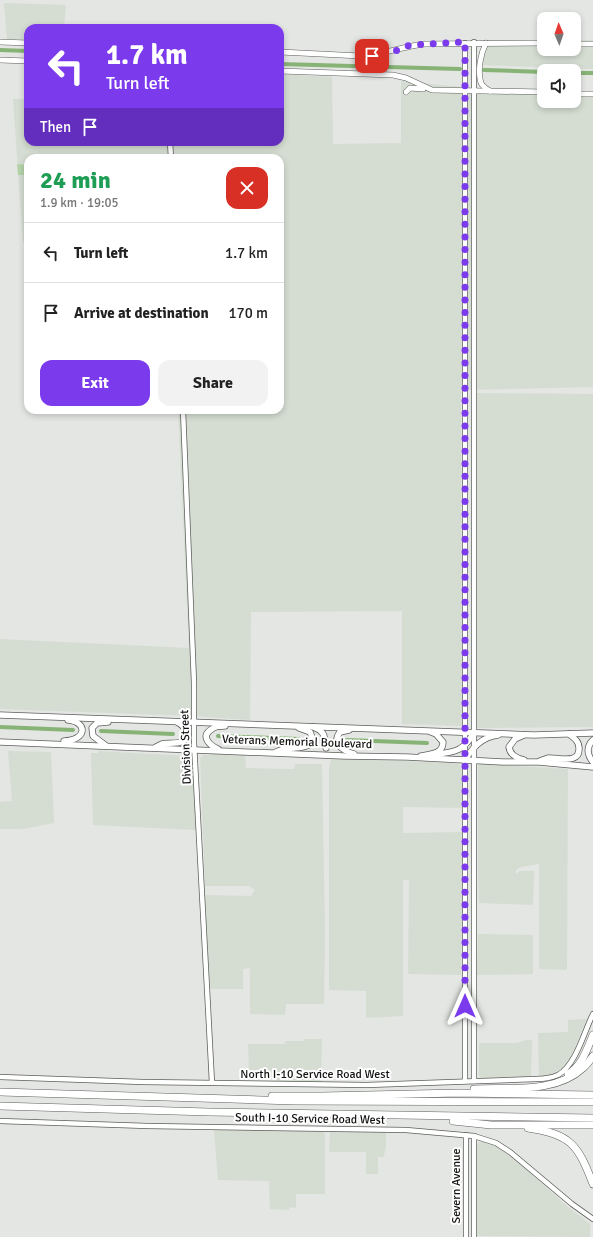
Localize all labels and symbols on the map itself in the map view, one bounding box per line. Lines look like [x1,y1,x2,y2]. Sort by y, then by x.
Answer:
north arrow [537,12,581,56]
pin [355,39,389,73]
street label: Division Street [177,709,195,785]
street label: Veterans Memorial Boulevard [222,732,372,752]
position arrow [444,985,486,1027]
street label: North I-10 Service Road West [240,1067,390,1082]
street label: South I-10 Service Road West [235,1110,385,1128]
street label: Severn Avenue [449,1149,464,1223]

